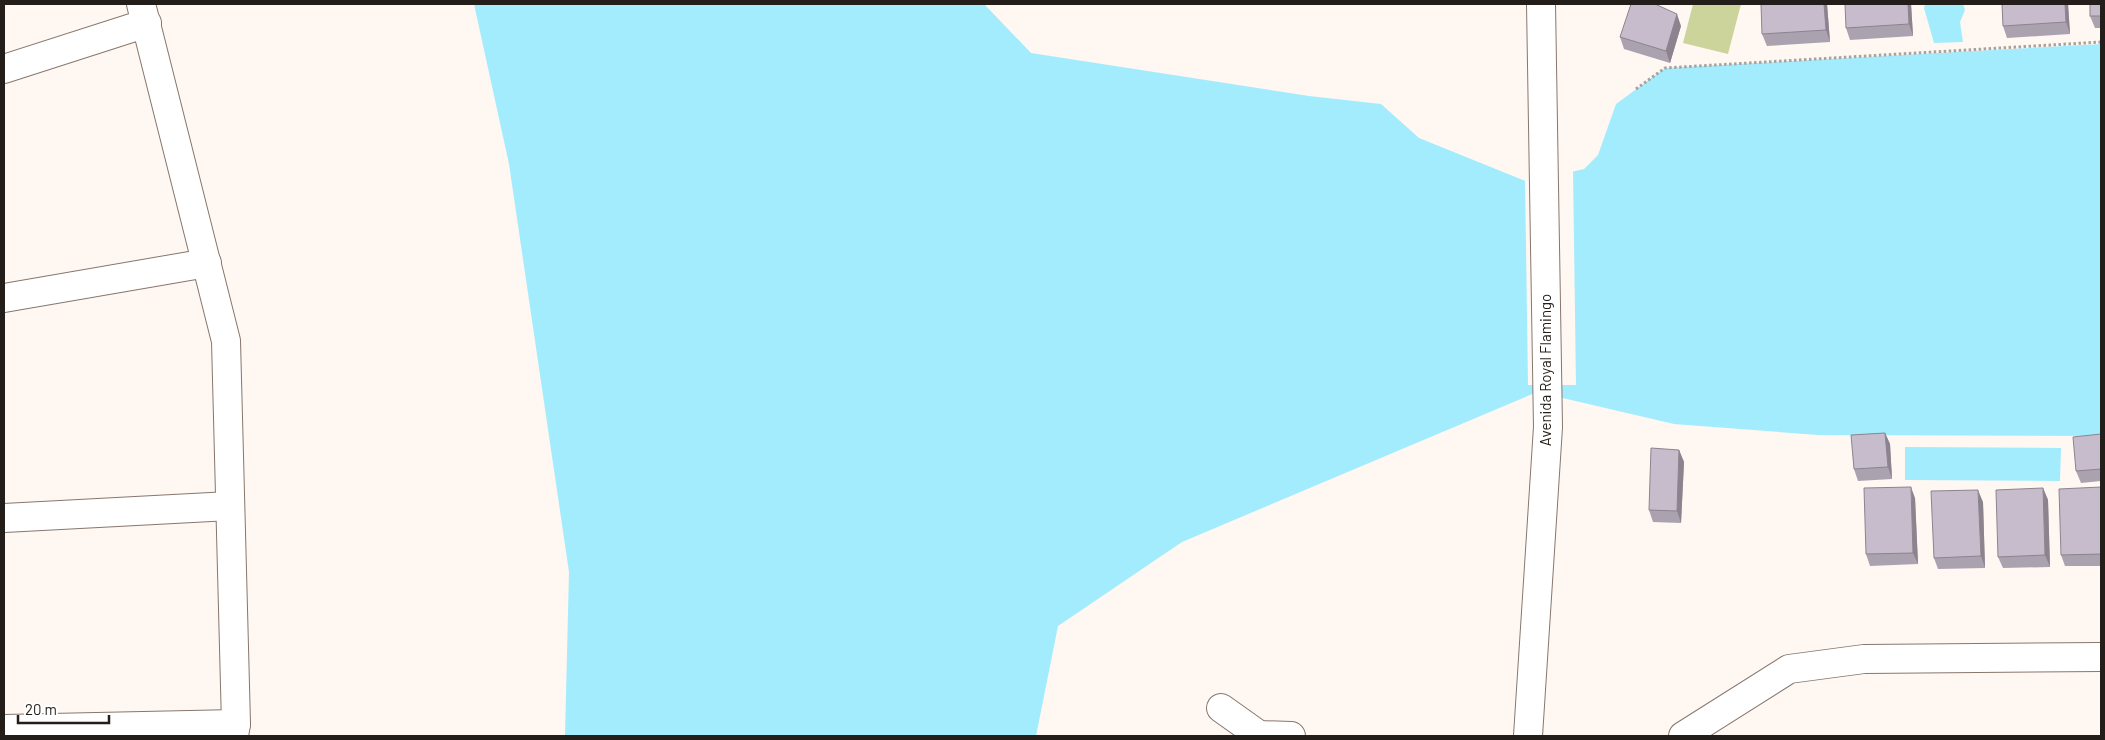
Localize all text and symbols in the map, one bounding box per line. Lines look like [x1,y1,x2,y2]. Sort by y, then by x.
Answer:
street label: Avenida Royal Flamingo [1536,294,1554,446]
scale bar [18,692,109,724]
text: 20 m [25,700,57,718]

